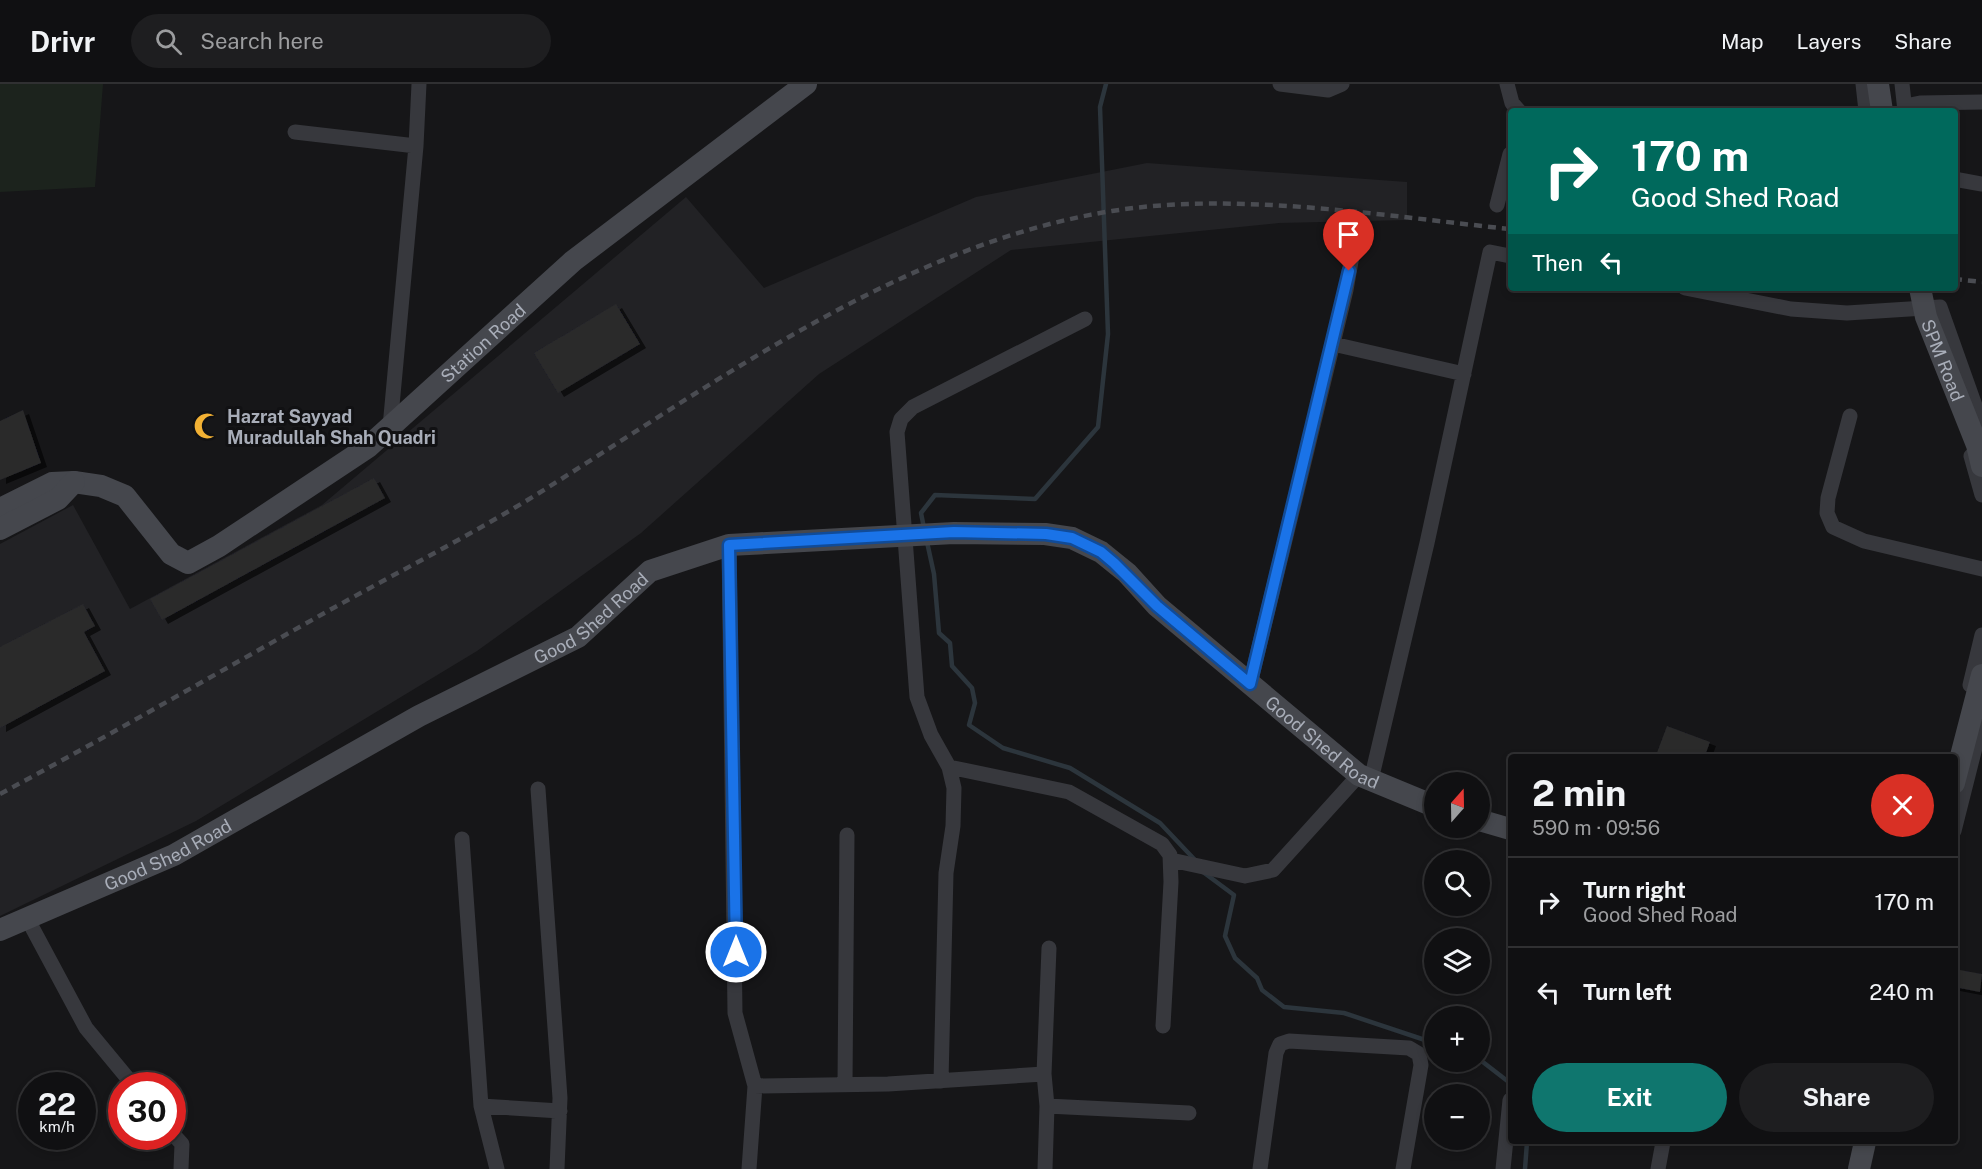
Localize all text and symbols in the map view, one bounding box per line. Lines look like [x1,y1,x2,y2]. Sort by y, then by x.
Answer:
search box [131,14,551,68]
text: Drivr [30,25,95,58]
icon: search [152,25,185,58]
text: Search here [200,28,324,54]
text: Map [1721,29,1764,54]
text: Layers [1797,29,1861,54]
text: Share [1894,29,1952,54]
text: 170 m [1631,131,1749,180]
icon: right [1532,132,1610,210]
text: Good Shed Road [1631,181,1840,213]
pin [1323,209,1374,271]
icon: arrive [1332,218,1365,251]
icon: left [1595,246,1628,279]
text: Then [1532,250,1583,276]
street label: Station Road [436,299,530,387]
street label: SPM Road [1917,316,1969,404]
place label: Hazrat Sayyad Muradullah Shah Quadri [227,406,436,448]
mosque icon: Hazrat Sayyad Muradullah Shah Quadri [192,411,222,441]
street label: Good Shed Road [530,568,652,668]
street label: Good Shed Road [1262,691,1382,793]
north arrow [1424,772,1490,838]
map controls [1424,772,1490,1150]
text: 2 min [1532,772,1626,814]
button: close [1871,774,1934,837]
street label: Good Shed Road [101,814,235,894]
text: 590 m · 09:56 [1532,816,1660,840]
button: search [1424,850,1490,916]
text: Turn right [1583,877,1686,903]
icon: right [1532,886,1565,919]
text: 170 m [1874,889,1934,915]
text: Good Shed Road [1583,903,1737,927]
position arrow [704,920,768,984]
button: layers [1424,928,1490,994]
icon: left [1532,976,1565,1009]
text: Turn left [1583,979,1672,1005]
text: 240 m [1869,979,1934,1005]
button: + [1424,1006,1490,1072]
button: Exit [1532,1063,1727,1132]
button: Share [1739,1063,1934,1132]
speed limit sign: 30 [108,1072,186,1150]
button: − [1424,1084,1490,1150]
text: 22 [38,1086,76,1122]
text: km/h [39,1118,75,1135]

